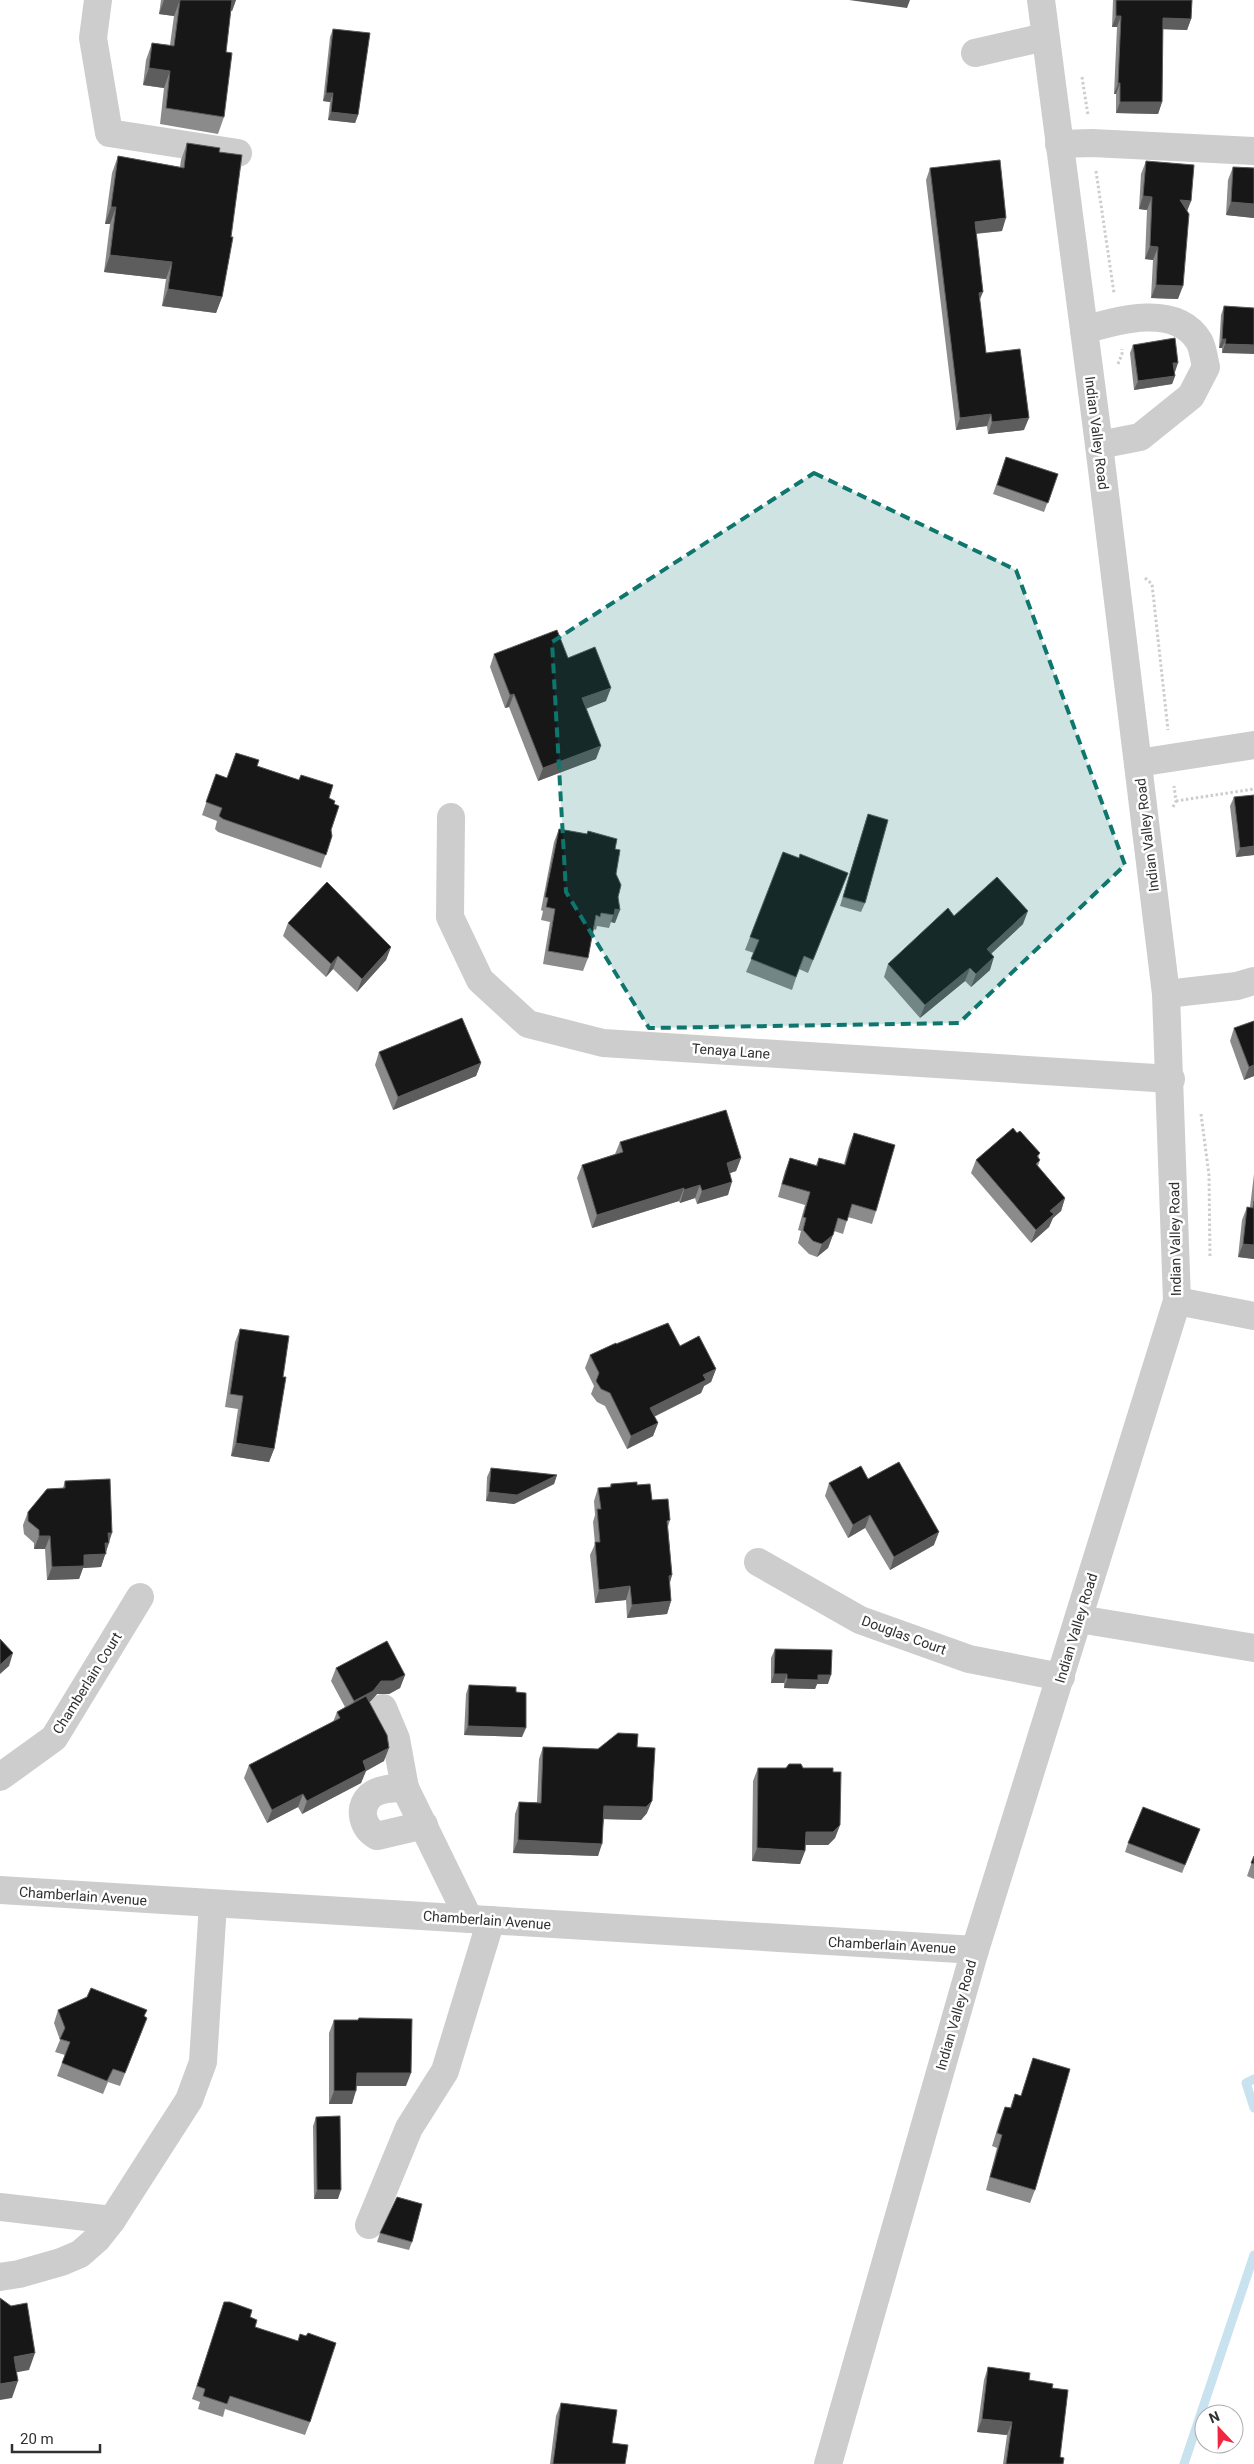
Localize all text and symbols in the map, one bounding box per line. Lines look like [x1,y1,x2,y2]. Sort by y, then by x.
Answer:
street label: Indian Valley Road [1082,375,1112,491]
street label: Indian Valley Road [1132,777,1162,893]
street label: Tenaya Lane [691,1040,771,1062]
street label: Indian Valley Road [1166,1182,1184,1296]
street label: Indian Valley Road [1052,1571,1100,1685]
street label: Douglas Court [859,1612,949,1658]
street label: Chamberlain Court [49,1629,125,1737]
street label: Chamberlain Avenue [19,1884,147,1908]
street label: Chamberlain Avenue [423,1908,551,1932]
street label: Chamberlain Avenue [828,1934,956,1956]
street label: Indian Valley Road [933,1958,979,2072]
north arrow [1194,2404,1244,2454]
text: N [1207,2408,1222,2426]
scale bar [12,2422,100,2454]
text: 20 m [20,2430,54,2448]

